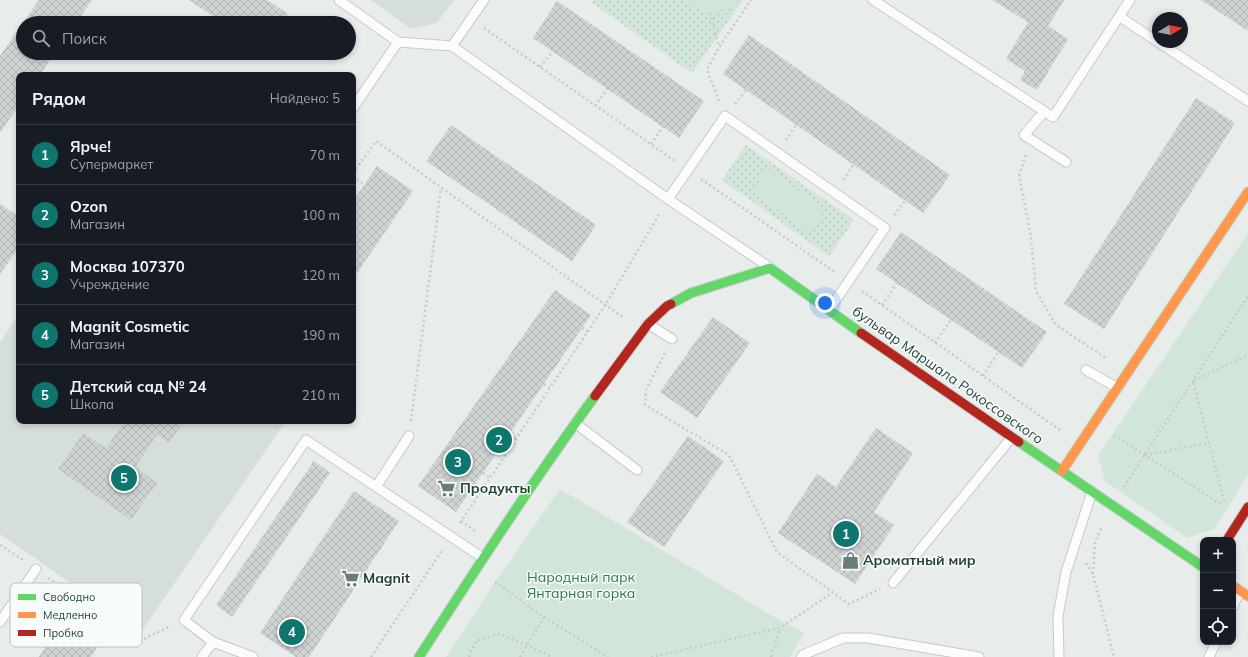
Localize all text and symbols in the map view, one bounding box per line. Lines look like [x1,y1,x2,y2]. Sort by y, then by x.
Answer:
north arrow [1152,12,1188,48]
search box [16,16,356,60]
icon: search [30,27,52,49]
text: Поиск [62,29,107,48]
text: Рядом [32,88,86,109]
text: Найдено: 5 [270,90,340,106]
text: Ярче! [70,137,111,156]
text: 1 [41,147,49,163]
text: 70 m [310,147,340,163]
text: Супермаркет [70,156,153,172]
text: Ozon [70,197,107,216]
text: 2 [41,207,49,223]
text: 100 m [302,207,340,223]
text: Магазин [70,216,125,232]
text: Москва 107370 [70,257,185,276]
text: 3 [41,267,49,283]
text: 120 m [302,267,340,283]
text: Учреждение [70,276,149,292]
your location [815,293,835,313]
street label: бульвар Маршала Рокоссовского [849,302,1047,448]
text: Magnit Cosmetic [70,317,189,336]
text: 4 [41,327,49,343]
text: 190 m [302,327,340,343]
text: Магазин [70,336,125,352]
text: Детский сад № 24 [70,377,207,396]
text: 5 [41,387,49,403]
text: 210 m [302,387,340,403]
text: Школа [70,396,114,412]
pin: 2 [486,425,512,455]
pin: 3 [445,447,471,477]
pin: 5 [111,463,137,493]
supermarket icon: Продукты [437,478,457,498]
place label: Продукты [460,479,531,497]
pin: 1 [833,519,859,549]
map controls [1200,537,1236,645]
button: + [1200,537,1236,573]
shop icon: Ароматный мир [840,550,860,570]
place label: Ароматный мир [863,551,976,569]
supermarket icon: Magnit [340,568,360,588]
park label: Народный парк Янтарная горка [527,568,636,602]
place label: Magnit [363,569,411,587]
button: − [1200,573,1236,609]
legend [10,583,142,647]
text: Свободно [43,590,96,604]
text: Медленно [43,608,97,622]
button: locate [1200,609,1236,645]
pin: 4 [279,617,305,647]
text: Пробка [43,626,84,640]

